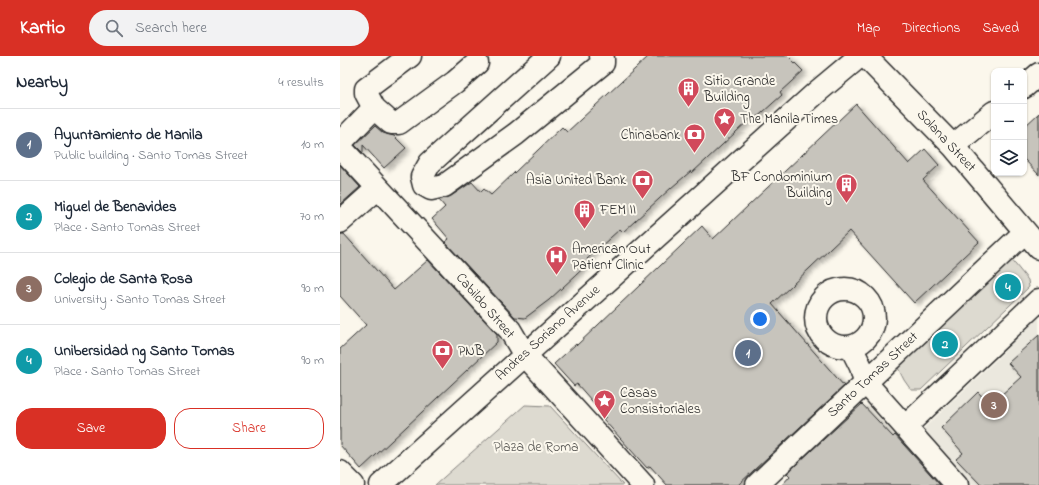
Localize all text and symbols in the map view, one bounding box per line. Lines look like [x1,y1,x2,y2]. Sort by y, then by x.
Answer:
search box [89,10,369,46]
text: Kartio [20,15,65,42]
icon: search [103,17,125,39]
text: Search here [135,17,207,39]
text: Map [857,18,880,39]
text: Directions [902,18,960,39]
text: Saved [982,18,1019,39]
map controls [991,68,1027,176]
button: + [991,68,1027,104]
text: Nearby [16,70,68,95]
place label: Sitio Grande Building [703,71,776,109]
text: 4 results [278,73,324,92]
building icon: Sitio Grande Building [676,76,702,109]
button: − [991,104,1027,140]
street label: Solana Street [911,105,981,177]
place icon: The Manila Times [712,106,738,139]
place label: The Manila Times [740,109,838,130]
bank icon: Chinabank [682,122,708,155]
text: Ayuntamiento de Manila [54,124,203,146]
place label: Chinabank [621,125,681,146]
text: 1 [27,135,31,154]
text: 10 m [301,135,324,154]
button: layers [991,140,1027,176]
text: Public building · Santo Tomas Street [54,146,248,165]
bank icon: Asia United Bank [629,167,655,200]
place label: BF Condominium Building [730,167,832,205]
place label: Asia United Bank [526,170,627,191]
building icon: BF Condominium Building [834,172,860,205]
text: Miguel de Benavides [54,196,177,218]
building icon: FEM II [572,197,598,230]
place label: FEM II [599,200,636,221]
text: 2 [26,207,32,226]
text: 70 m [300,207,324,226]
text: Place · Santo Tomas Street [54,218,200,237]
place label: American Out Patient Clinic [572,239,651,276]
hospital icon: American Out Patient Clinic [544,244,570,277]
text: Colegio de Santa Rosa [54,268,193,290]
street label: Cabildo Street [450,268,520,344]
pin: 4 [995,272,1021,302]
text: 3 [26,279,32,298]
text: 90 m [301,279,324,298]
street label: Andres Soriano Avenue [491,280,606,386]
text: University · Santo Tomas Street [54,290,226,309]
your location [750,309,770,329]
street label: Santo Tomas Street [823,327,924,423]
pin: 2 [932,329,958,359]
bank icon: PNB [430,338,456,371]
pin: 1 [735,338,761,368]
text: Unibersidad ng Santo Tomas [54,340,235,362]
place label: PNB [458,341,484,362]
text: 4 [26,351,32,370]
text: 90 m [301,351,324,370]
text: Place · Santo Tomas Street [54,362,200,381]
place label: Casas Consistoriales [620,383,701,420]
place icon: Casas Consistoriales [592,388,618,421]
pin: 3 [981,390,1007,420]
button: Save [16,408,166,449]
button: Share [174,408,324,449]
park label: Plaza de Roma [493,437,579,458]

